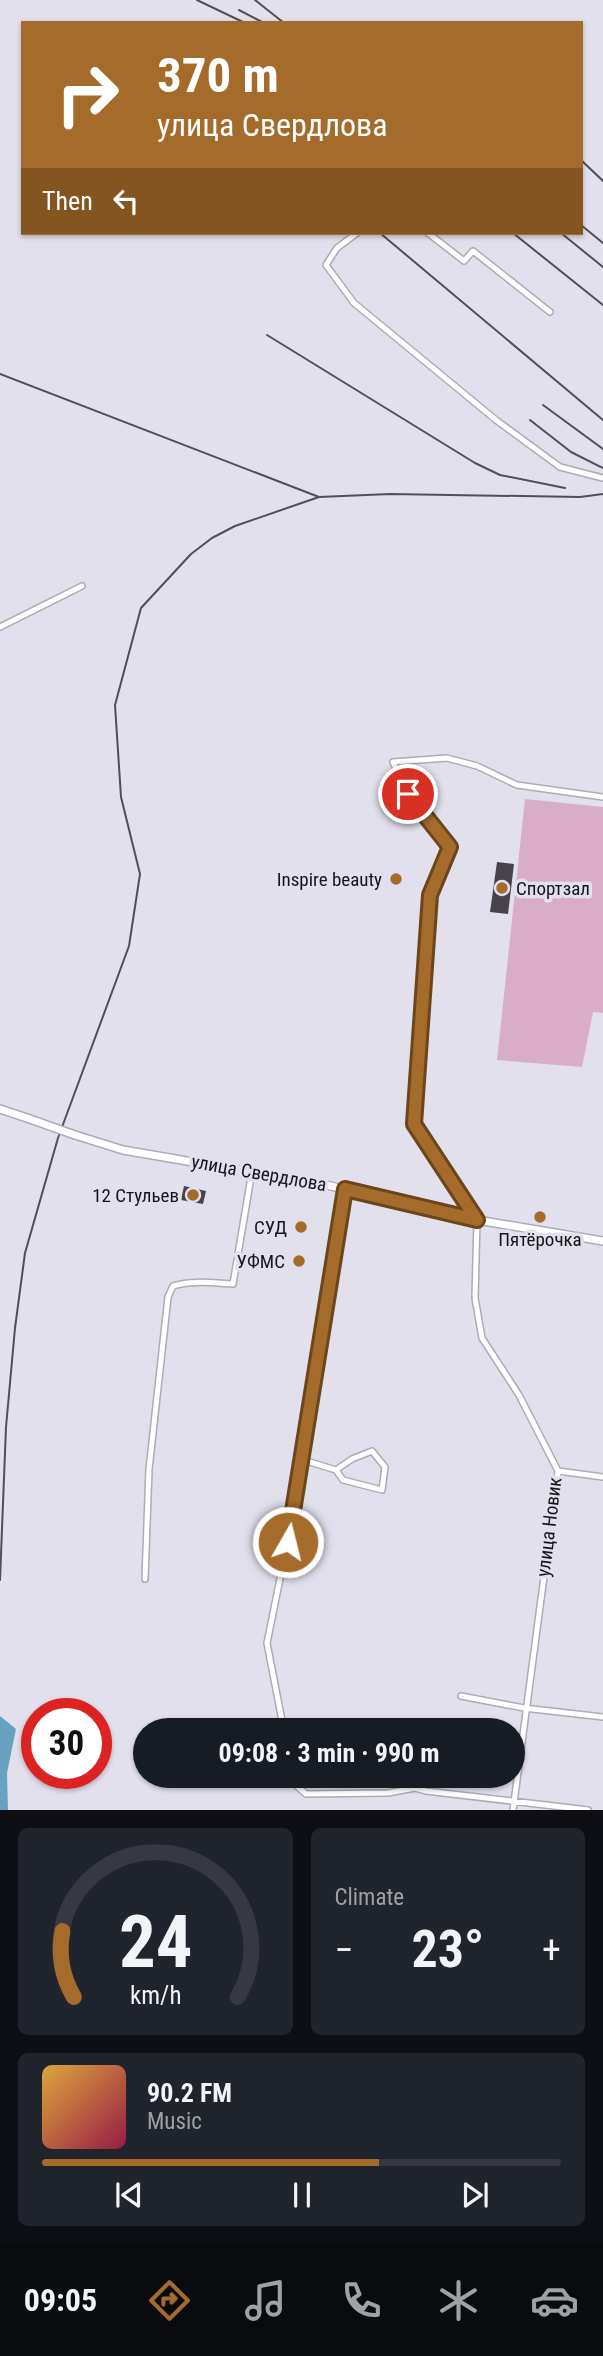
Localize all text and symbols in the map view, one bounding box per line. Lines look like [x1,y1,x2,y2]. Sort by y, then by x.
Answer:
text: 370 m [157,47,279,104]
icon: right [42,49,133,140]
text: улица Свердлова [157,106,388,144]
icon: left [107,182,145,220]
text: Then [42,186,93,216]
pin [378,764,438,824]
icon: arrive [389,775,427,813]
place label: Inspire beauty [277,868,382,891]
marker: Inspire beauty [388,871,404,887]
place label: Спортзал [516,877,590,900]
marker: Спортзал [494,880,510,896]
street label: улица Свердлова [190,1150,328,1196]
place label: 12 Стульев [92,1184,179,1207]
marker: 12 Стульев [185,1187,201,1203]
marker: Пятёрочка [532,1209,548,1225]
place label: СУД [254,1216,287,1239]
marker: СУД [293,1219,309,1235]
place label: Пятёрочка [498,1228,582,1251]
place label: УФМС [237,1250,285,1273]
marker: УФМС [291,1253,307,1269]
street label: улица Новик [531,1476,567,1578]
position arrow [251,1505,325,1579]
speed limit sign: 30 [21,1698,112,1789]
text: 09:08 · 3 min · 990 m [219,1738,439,1768]
text: Climate [335,1884,404,1911]
text: 24 [118,1900,192,1986]
text: 23° [411,1919,484,1980]
text: − [335,1928,354,1972]
text: + [542,1928,561,1972]
text: km/h [130,1981,181,2010]
text: 90.2 FM [147,2078,232,2108]
text: Music [147,2108,202,2135]
icon: previous [110,2176,148,2214]
icon: pause [283,2176,321,2214]
icon: next [456,2176,494,2214]
icon: directions [145,2276,194,2325]
icon: music [241,2276,290,2325]
icon: phone [337,2276,386,2325]
icon: climate [434,2276,483,2325]
icon: car [530,2276,579,2325]
text: 09:05 [24,2281,97,2319]

